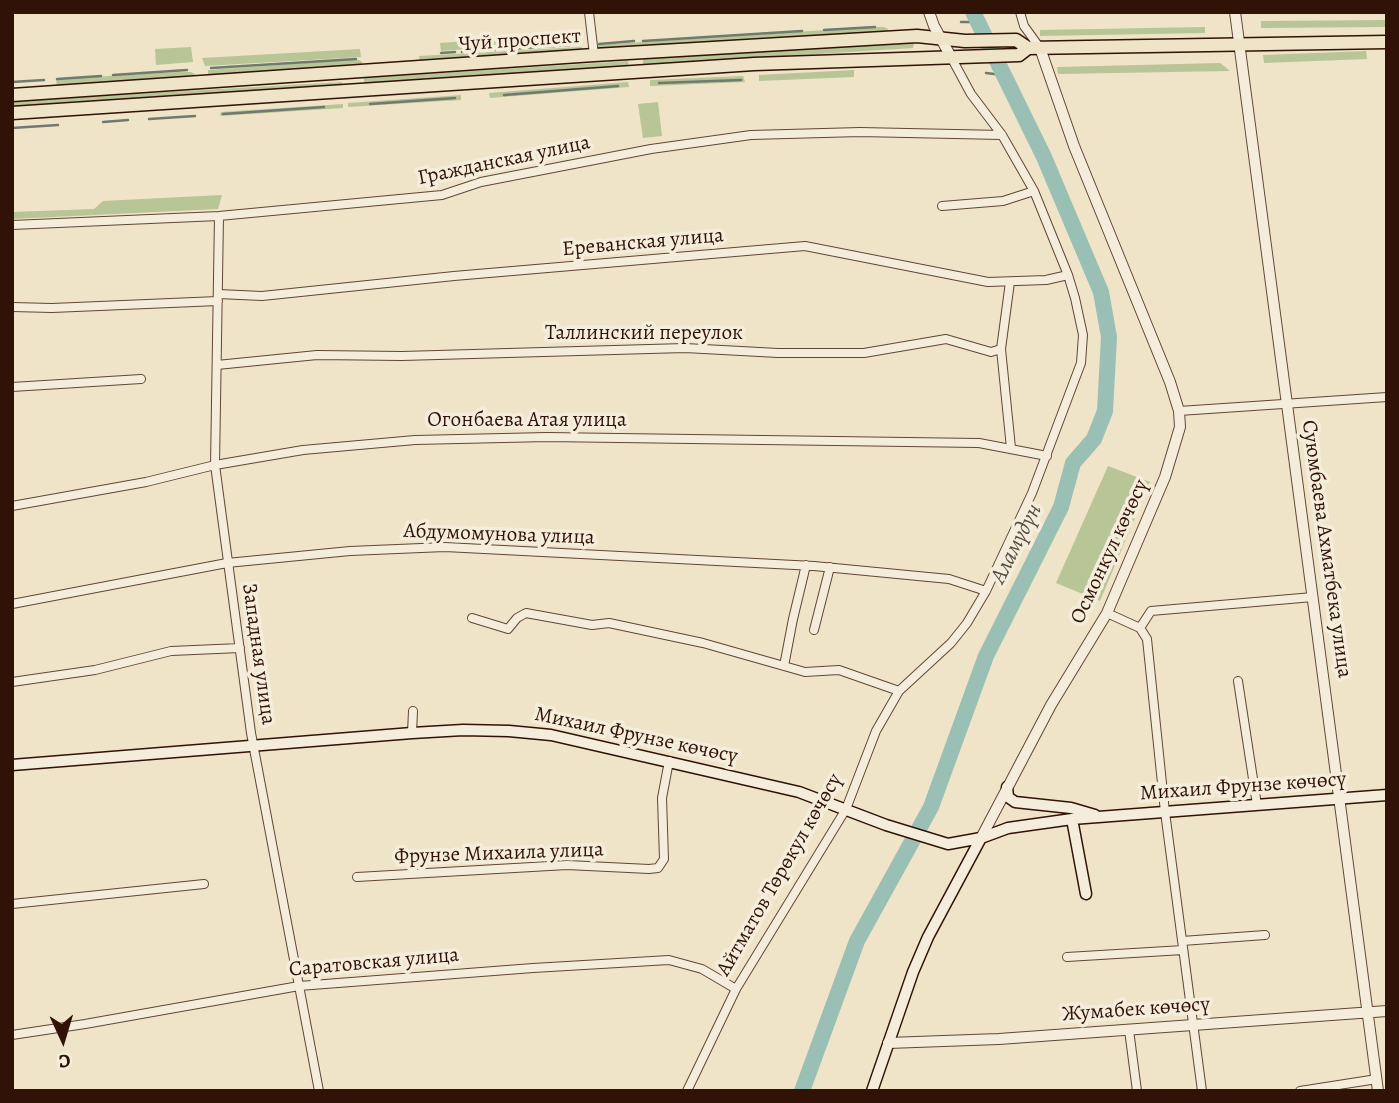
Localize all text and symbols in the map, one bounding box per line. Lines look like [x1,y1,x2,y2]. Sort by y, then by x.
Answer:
street label: Чуй проспект [458,24,582,58]
street label: Гражданская улица [416,130,592,192]
street label: Ереванская улица [561,223,725,263]
street label: Таллинский переулок [545,321,743,347]
street label: Огонбаева Атая улица [427,408,627,434]
street label: Суюмбаева Ахматбека улица [1295,418,1357,680]
street label: Осмонкул көчөсү [1066,476,1154,628]
water label: Аламүдүн [985,500,1049,588]
street label: Абдумомунова улица [403,519,595,551]
street label: Западная улица [236,582,280,726]
street label: Михаил Фрунзе көчөсү [532,702,740,770]
street label: Михаил Фрунзе көчөсү [1139,767,1347,807]
street label: Айтматов Төрөкул көчөсү [712,769,848,981]
street label: Фрунзе Михаила улица [394,838,604,870]
street label: Саратовская улица [288,943,460,983]
street label: Жумабек көчөсү [1061,992,1211,1028]
north arrow [28,1005,98,1075]
text: С [58,1048,71,1074]

